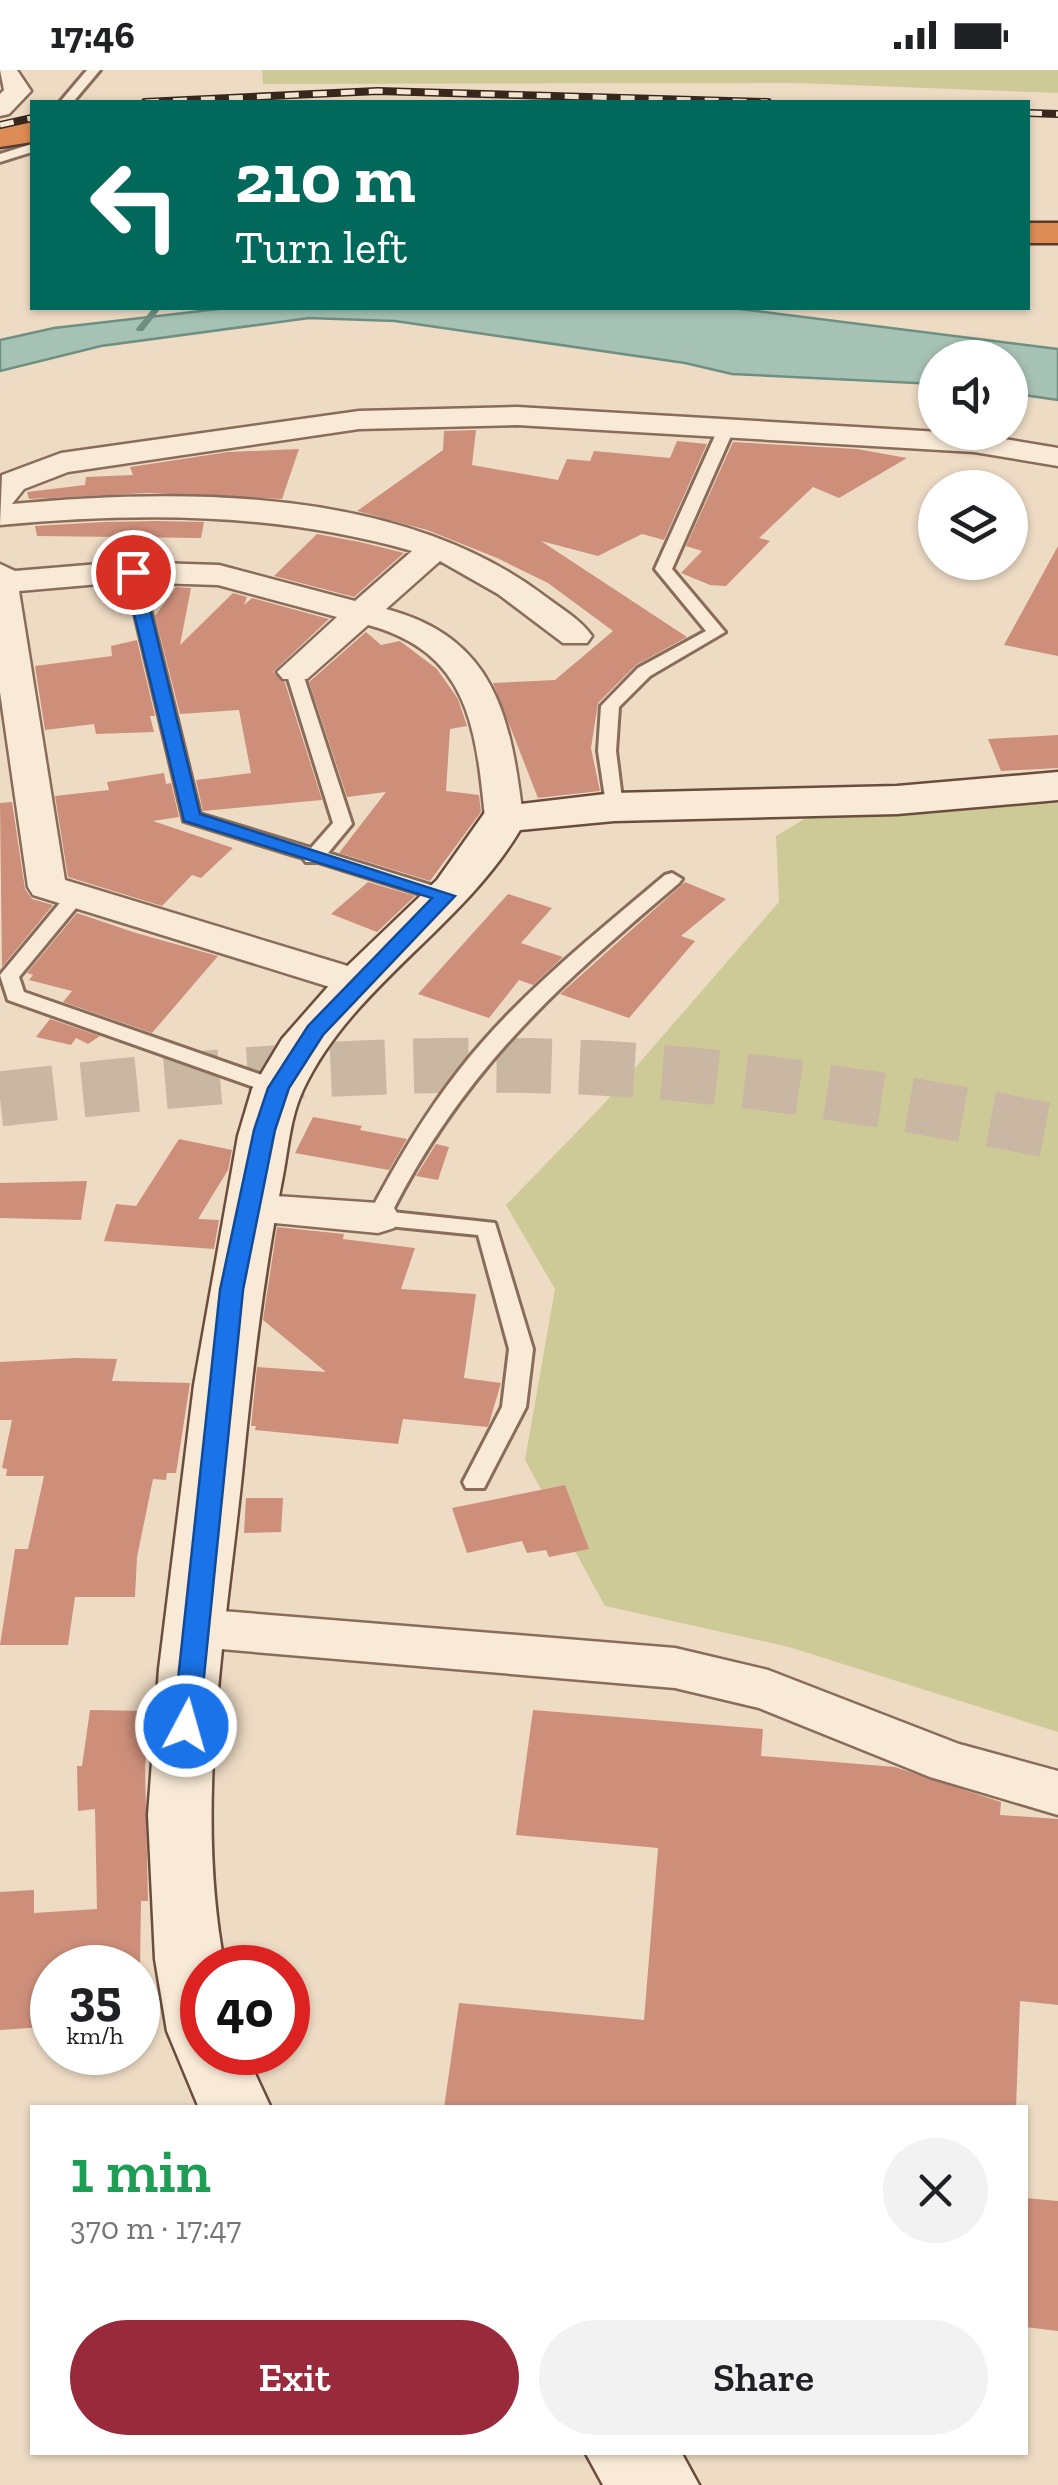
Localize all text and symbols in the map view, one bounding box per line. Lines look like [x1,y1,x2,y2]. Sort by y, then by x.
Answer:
text: 17:46 [50,12,135,58]
text: 210 m [235,136,416,220]
icon: left [70,140,200,270]
text: Turn left [235,221,407,275]
map controls [918,340,1028,580]
button: sound [918,340,1028,450]
button: layers [918,470,1028,580]
pin [91,530,176,615]
icon: arrive [106,545,161,600]
position arrow [134,1674,238,1778]
speed limit sign: 40 [180,1945,310,2075]
text: 35 [69,1968,121,2028]
text: km/h [66,2020,124,2050]
text: 1 min [70,2135,211,2207]
button: close [883,2138,988,2243]
text: 370 m · 17:47 [70,2209,241,2247]
button: Exit [70,2320,519,2435]
button: Share [539,2320,988,2435]

